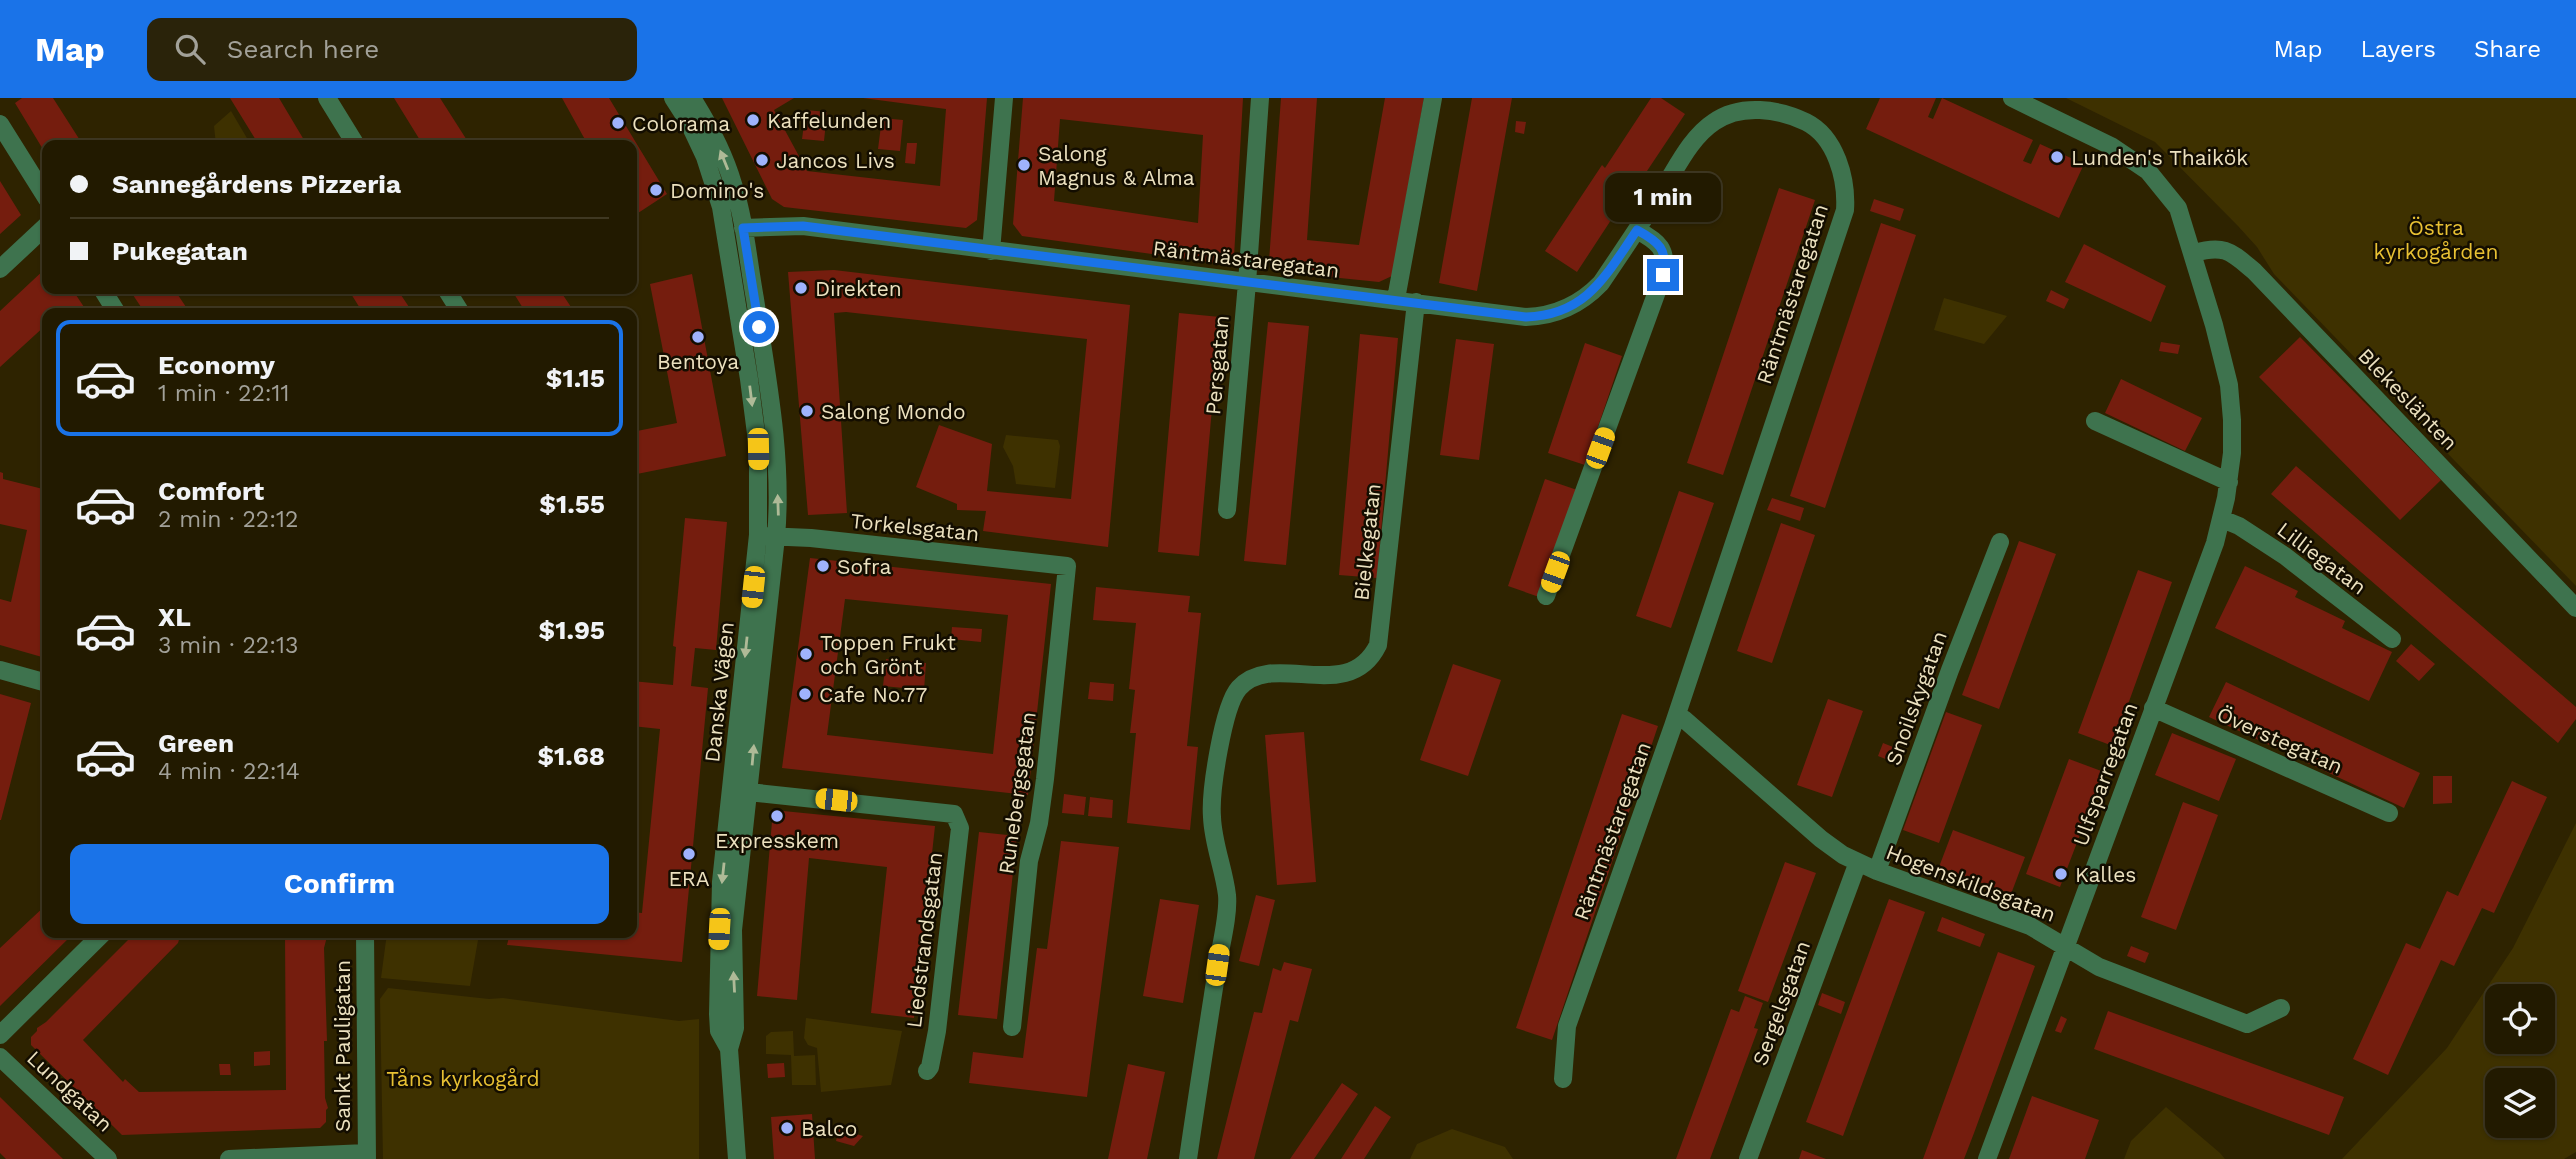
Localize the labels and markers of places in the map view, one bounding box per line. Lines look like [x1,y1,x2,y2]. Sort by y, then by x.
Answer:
place label: Kaffelunden [767,108,891,133]
place label: Colorama [632,111,730,136]
marker: Kaffelunden [745,112,761,128]
marker: Colorama [610,115,626,131]
place label: Salong Magnus & Alma [1038,141,1195,190]
place label: Lunden's Thaikök [2071,145,2248,170]
place label: Jancos Livs [776,148,895,173]
marker: Lunden's Thaikök [2049,149,2065,165]
marker: Jancos Livs [754,152,770,168]
marker: Salong Magnus & Alma [1016,157,1032,173]
place label: Domino's [670,178,764,203]
marker: Domino's [648,182,664,198]
place label: Direkten [815,276,902,301]
marker: Direkten [793,280,809,296]
marker: Bentoya [690,329,706,345]
place label: Bentoya [657,349,739,374]
place label: Salong Mondo [821,399,966,424]
marker: Salong Mondo [799,403,815,419]
place label: Sofra [837,554,891,579]
marker: Sofra [815,558,831,574]
place label: Toppen Frukt och Grönt [820,630,956,679]
marker: Toppen Frukt och Grönt [798,646,814,662]
place label: Cafe No.77 [819,682,927,707]
marker: Cafe No.77 [797,686,813,702]
marker: Expresskem [769,808,785,824]
place label: Expresskem [715,828,839,853]
marker: ERA [681,846,697,862]
place label: Kalles [2075,862,2136,887]
place label: ERA [668,866,710,891]
marker: Kalles [2053,866,2069,882]
place label: Balco [801,1116,857,1141]
marker: Balco [779,1120,795,1136]

